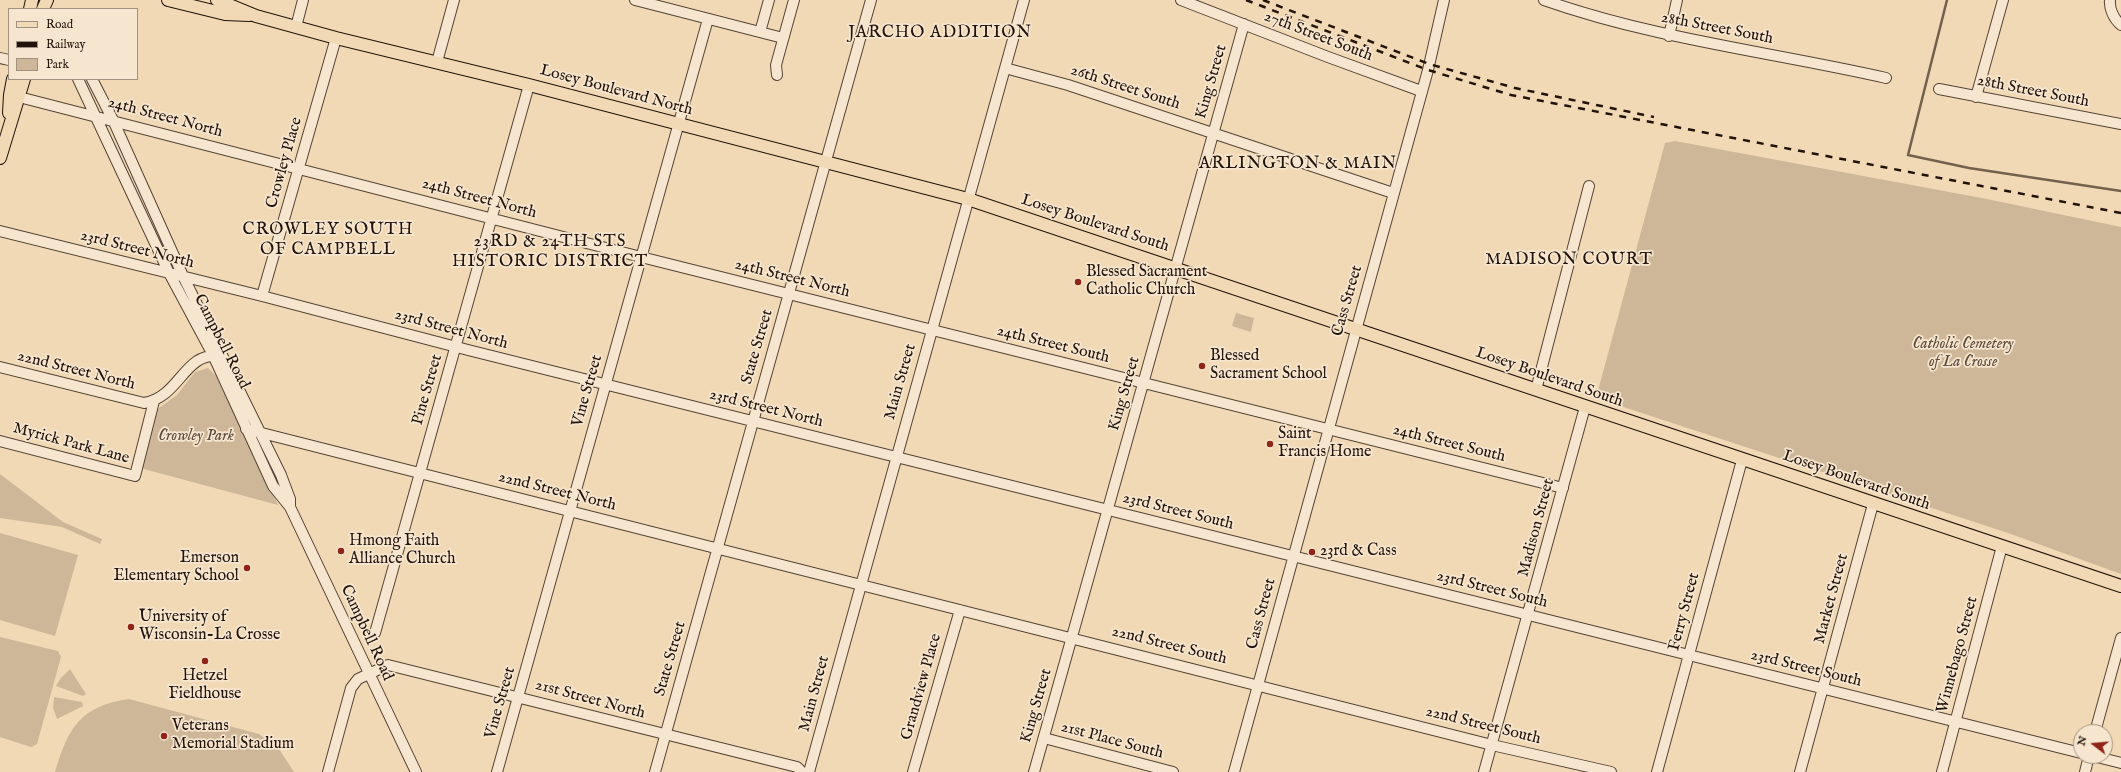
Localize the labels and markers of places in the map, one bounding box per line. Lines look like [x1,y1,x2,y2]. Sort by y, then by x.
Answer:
place label: Blessed Sacrament Catholic Church [1086,263,1207,301]
marker: Blessed Sacrament Catholic Church [1073,277,1083,287]
place label: Blessed Sacrament School [1210,347,1327,385]
marker: Blessed Sacrament School [1197,361,1207,371]
place label: Saint Francis Home [1278,425,1371,463]
marker: Saint Francis Home [1265,439,1275,449]
place label: Hmong Faith Alliance Church [349,532,455,570]
place label: 23rd & Cass [1320,542,1396,562]
marker: Hmong Faith Alliance Church [336,546,346,556]
marker: 23rd & Cass [1307,547,1317,557]
place label: Emerson Elementary School [113,549,239,587]
marker: Emerson Elementary School [242,563,252,573]
place label: University of Wisconsin-La Crosse [139,608,280,646]
marker: University of Wisconsin-La Crosse [126,622,136,632]
marker: Hetzel Fieldhouse [200,656,210,666]
place label: Hetzel Fieldhouse [169,667,241,705]
place label: Veterans Memorial Stadium [172,717,294,755]
marker: Veterans Memorial Stadium [159,731,169,741]

